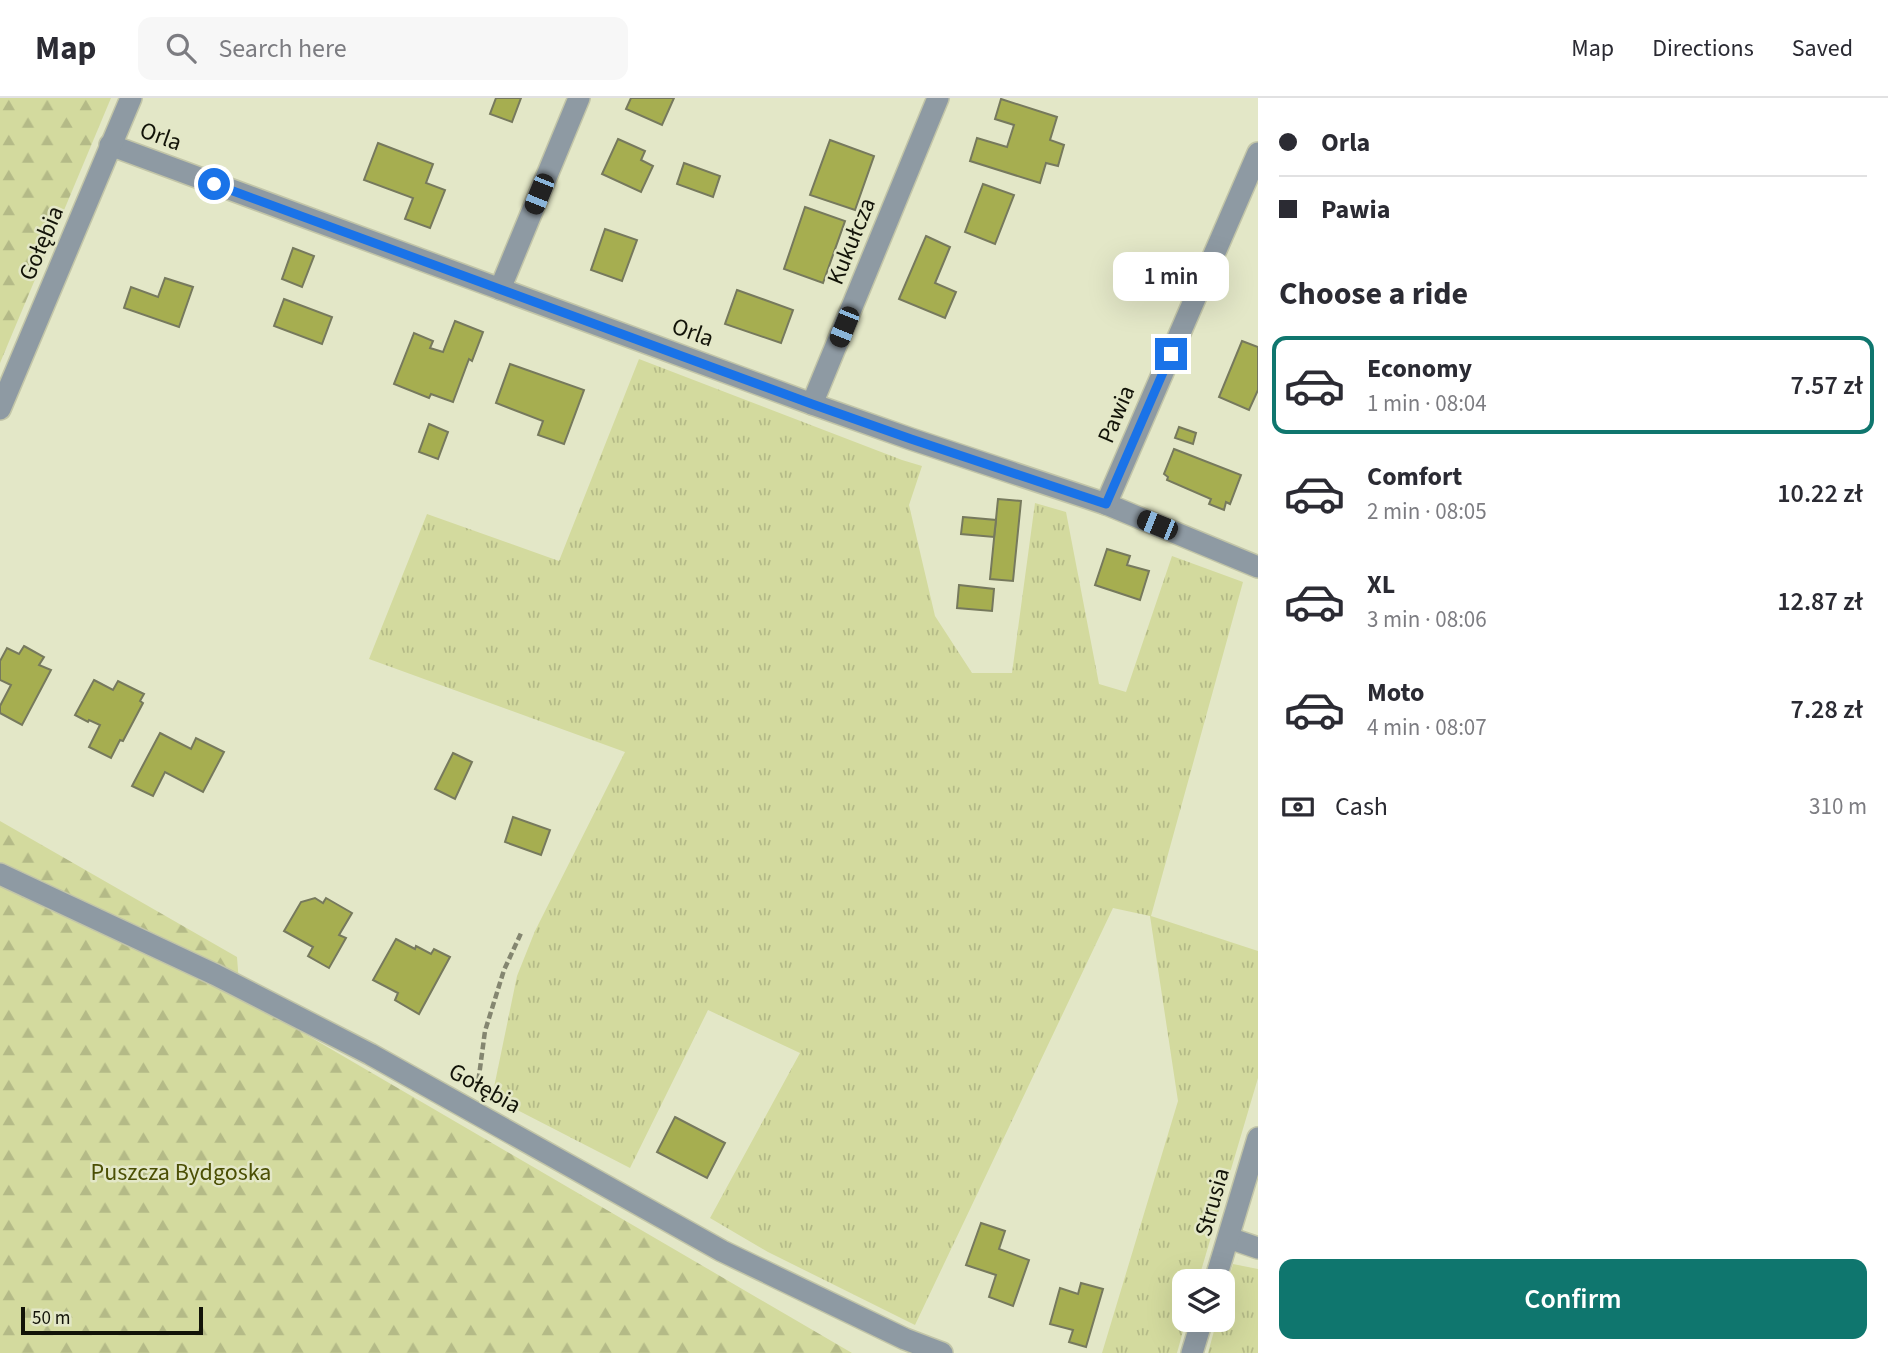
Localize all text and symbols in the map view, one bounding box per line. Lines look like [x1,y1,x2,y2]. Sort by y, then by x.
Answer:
search box [138,17,628,80]
text: Map [35,25,96,72]
icon: search [162,29,200,67]
text: Search here [218,30,347,67]
text: Map [1571,31,1614,66]
text: Directions [1652,31,1754,66]
text: Saved [1792,31,1853,66]
street label: Orla [135,113,187,160]
text: Orla [1321,124,1370,161]
route start [198,168,230,200]
car [522,171,557,217]
text: Pawia [1321,191,1390,228]
street label: Kukułcza [818,192,885,290]
street label: Gołębia [10,200,73,286]
callout: 1 min [1113,252,1229,302]
text: 1 min [1144,260,1198,293]
text: Choose a ride [1279,271,1468,317]
car [827,304,862,350]
street label: Orla [667,309,719,356]
route end [1155,338,1187,370]
text: Economy [1367,350,1472,387]
icon: car [1283,354,1346,417]
text: 7.57 zł [1791,367,1863,404]
street label: Pawia [1089,380,1144,449]
text: 1 min · 08:04 [1367,387,1487,420]
text: Comfort [1367,458,1462,495]
icon: car [1283,462,1346,525]
text: 10.22 zł [1777,475,1863,512]
text: 2 min · 08:05 [1367,495,1487,528]
car [1134,507,1181,543]
text: XL [1367,566,1395,603]
icon: car [1283,570,1346,633]
text: 12.87 zł [1777,583,1863,620]
text: 3 min · 08:06 [1367,603,1487,636]
text: Moto [1367,674,1424,711]
icon: car [1283,678,1346,741]
text: 7.28 zł [1791,691,1863,728]
text: 4 min · 08:07 [1367,711,1487,744]
icon: cash [1279,788,1317,826]
text: Cash [1335,788,1388,825]
text: 310 m [1809,790,1867,823]
street label: Gołębia [442,1054,527,1123]
park label: Puszcza Bydgoska [91,1155,271,1190]
street label: Strusia [1186,1164,1239,1241]
button: Confirm [1279,1259,1867,1339]
map controls [1172,1269,1235,1332]
button: layers [1172,1269,1235,1332]
scale bar [21,1304,203,1336]
text: 50 m [32,1305,70,1332]

